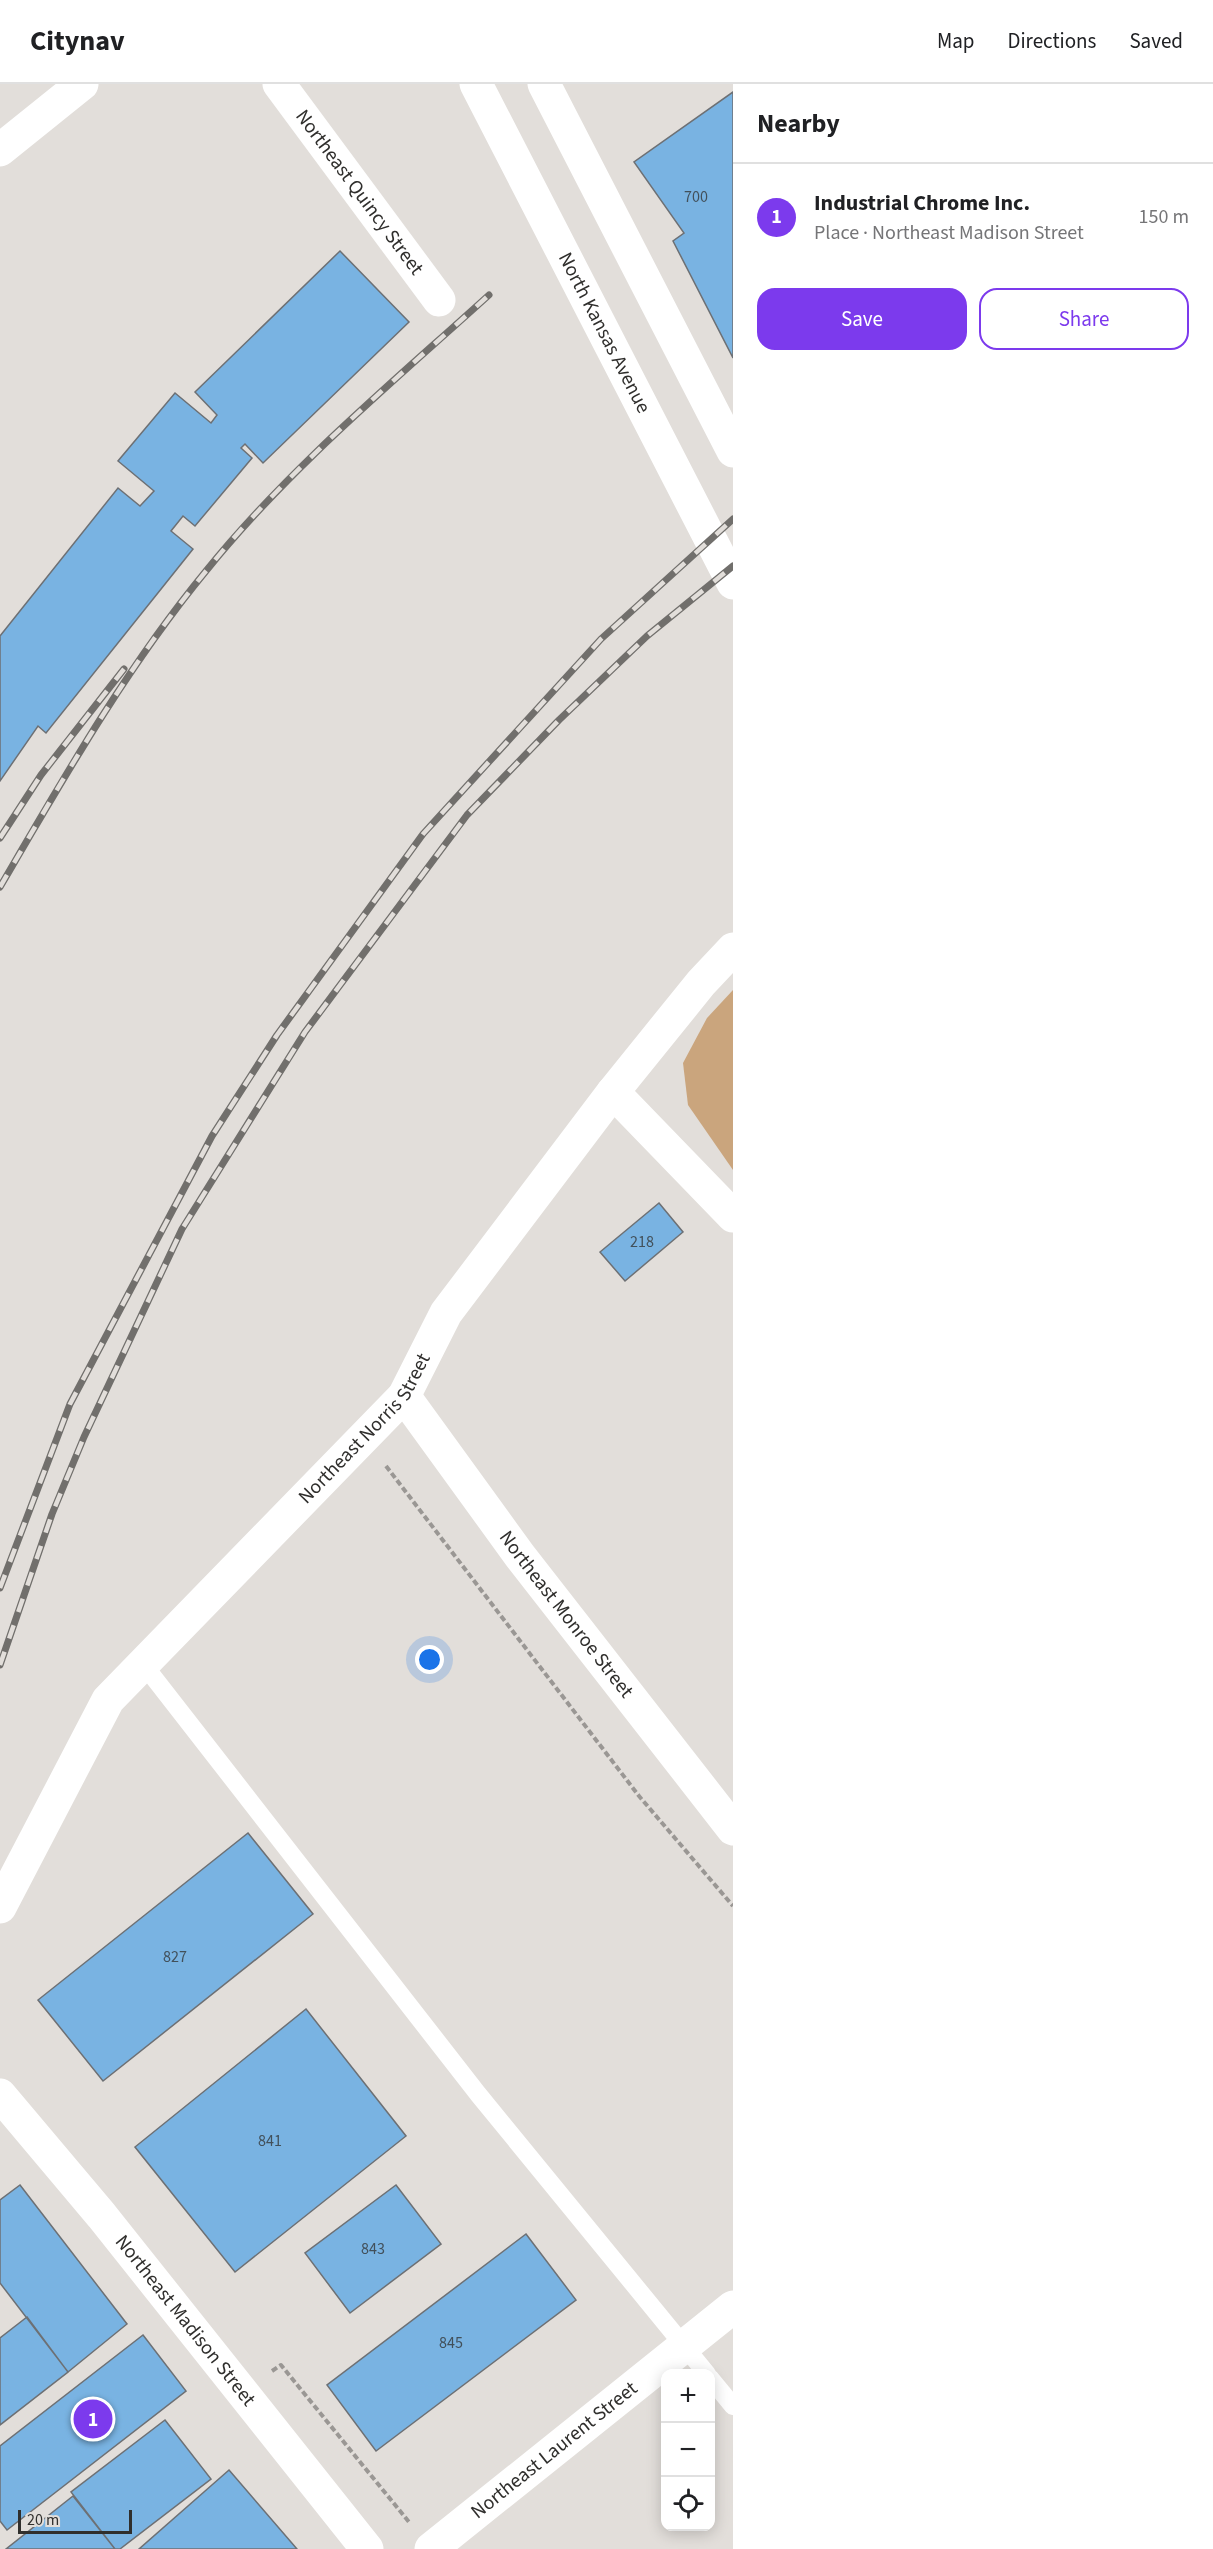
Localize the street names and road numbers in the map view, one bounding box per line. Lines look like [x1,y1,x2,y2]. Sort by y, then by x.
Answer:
street label: Northeast Quincy Street [289,104,430,281]
street label: North Kansas Avenue [551,248,657,418]
street label: Northeast Norris Street [292,1348,437,1510]
street label: Northeast Monroe Street [492,1525,640,1704]
street label: Northeast Madison Street [108,2229,262,2412]
street label: Northeast Laurent Street [465,2375,644,2526]

